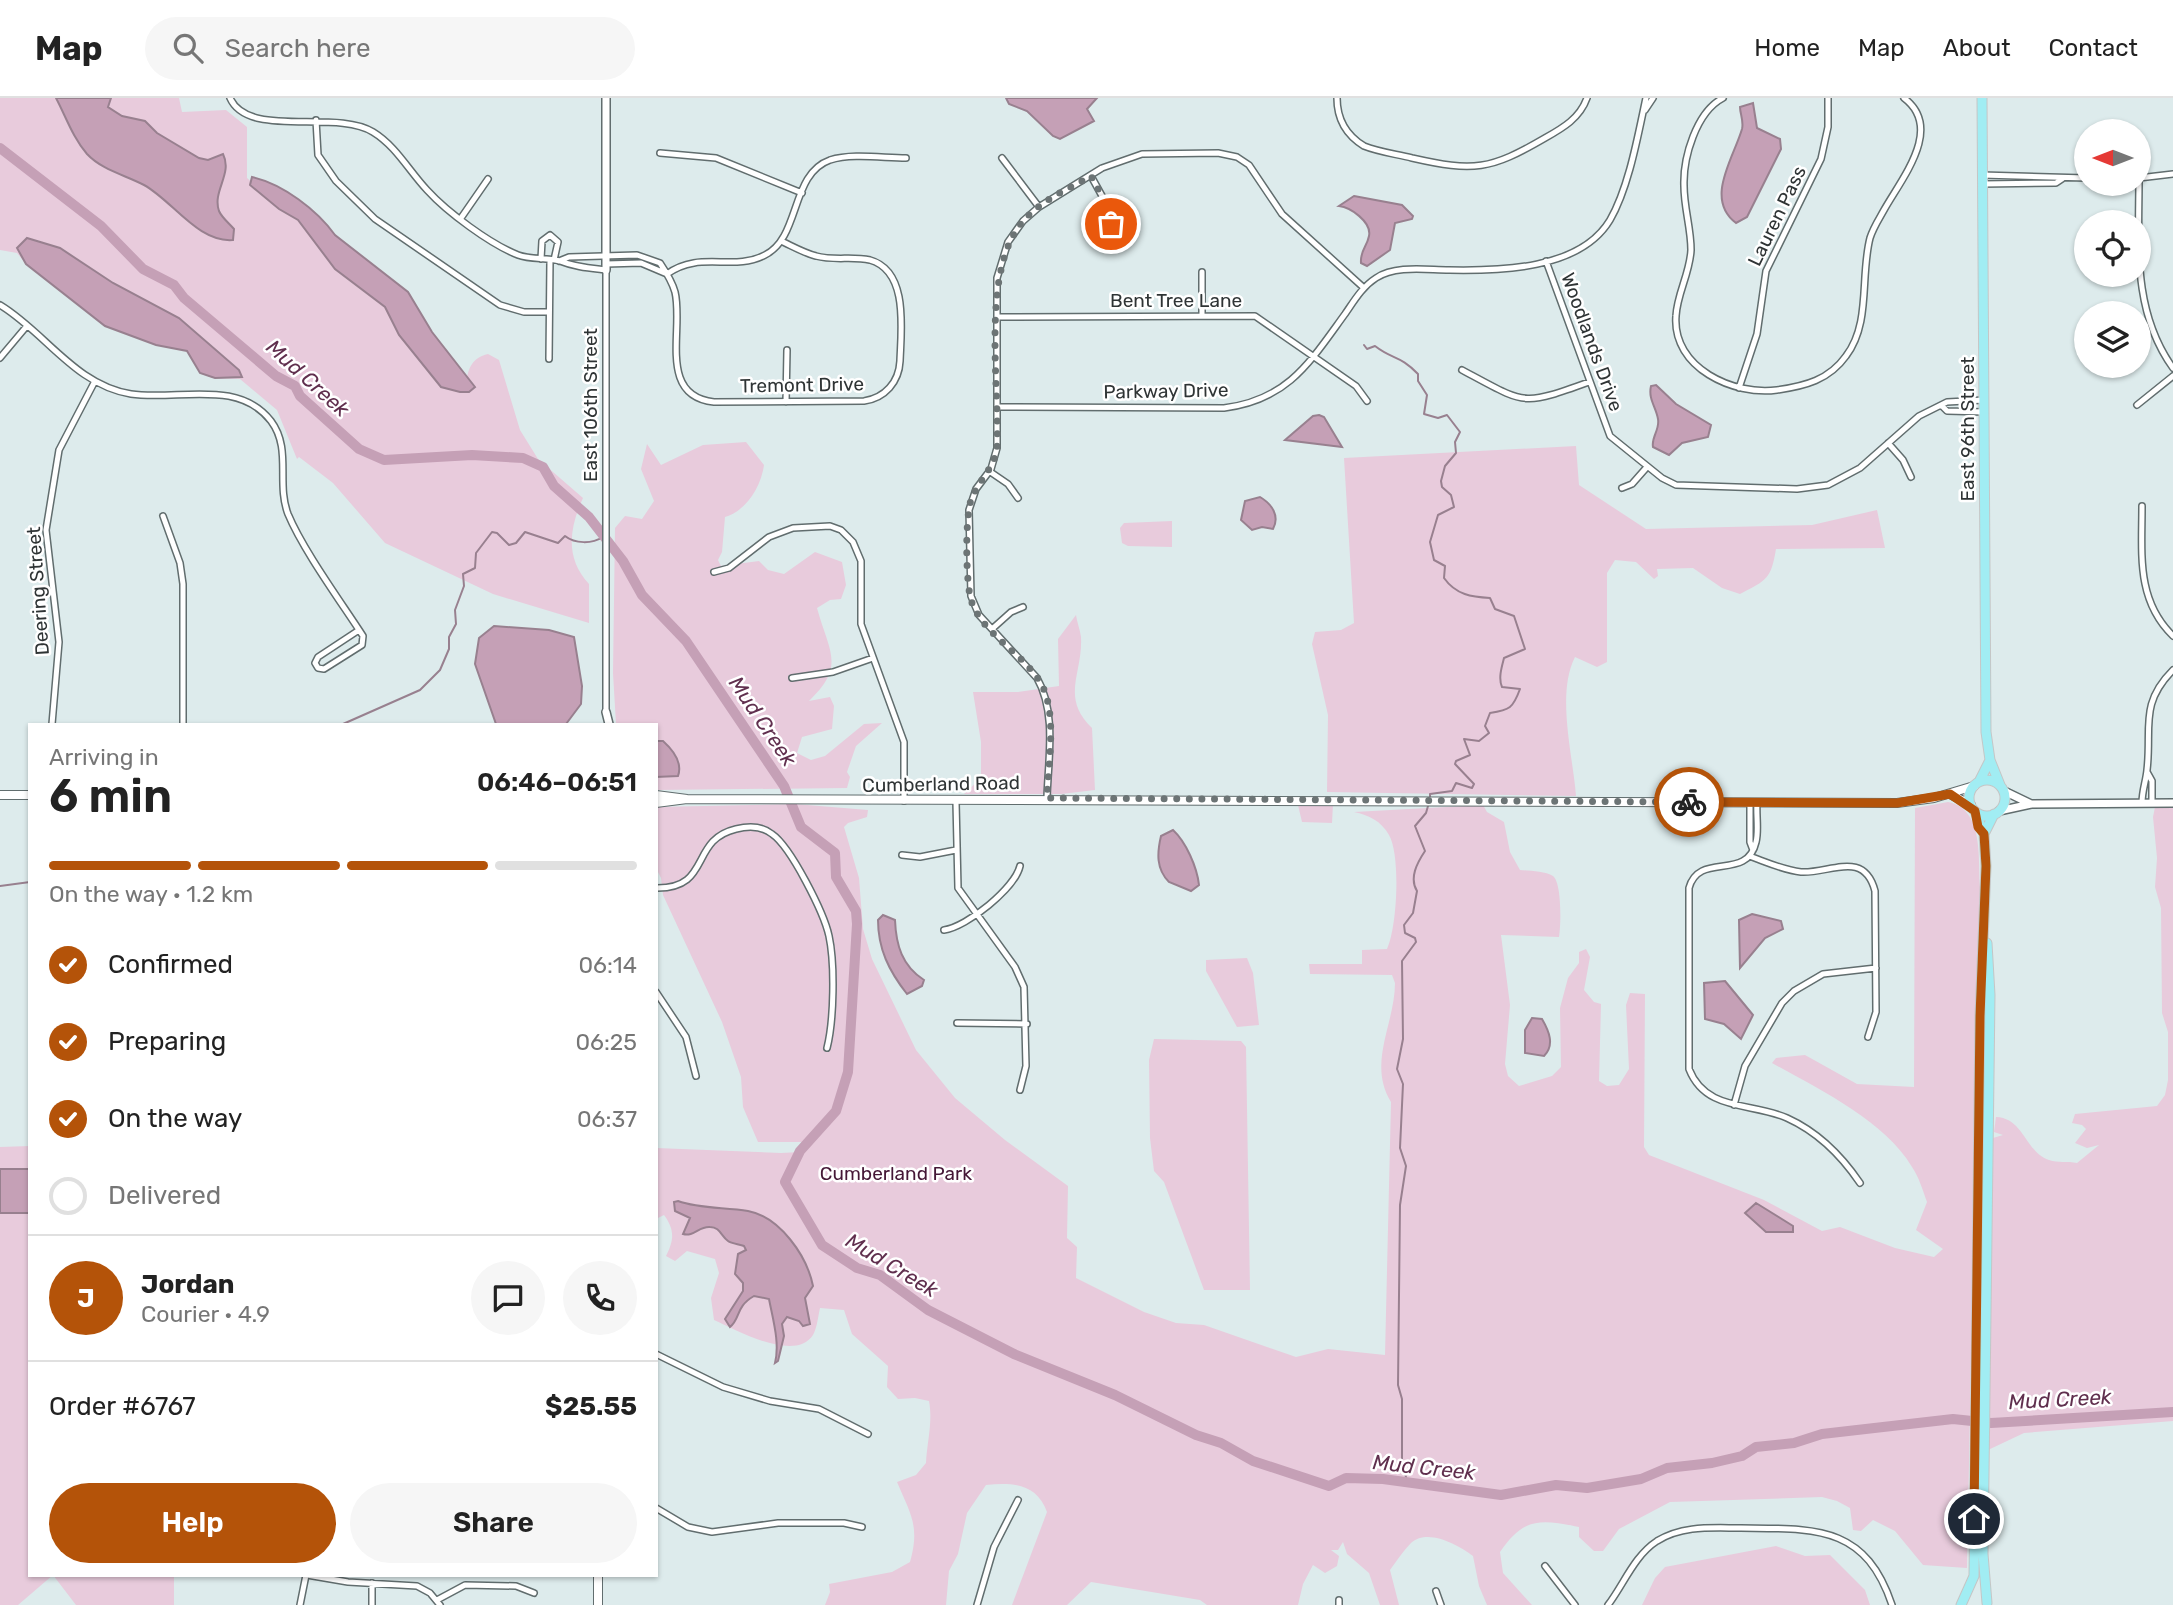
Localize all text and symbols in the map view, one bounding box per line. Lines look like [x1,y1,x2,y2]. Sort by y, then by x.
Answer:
search box [145,17,635,80]
text: Map [35,29,103,68]
icon: search [169,29,207,67]
text: Search here [225,33,370,64]
text: Home [1754,34,1820,62]
text: Map [1858,34,1905,62]
text: About [1943,34,2011,62]
text: Contact [2049,34,2138,62]
north arrow [2074,119,2151,196]
map controls [2074,119,2151,378]
street label: Lauren Pass [1743,162,1811,270]
pin [1081,194,1141,254]
icon: bag [1092,205,1130,243]
button: locate [2074,210,2151,287]
street label: Woodlands Drive [1556,269,1628,415]
street label: Bent Tree Lane [1110,289,1242,312]
button: layers [2074,301,2151,378]
street label: East 106th Street [579,327,602,482]
water label: Mud Creek [261,334,356,423]
street label: East 96th Street [1956,356,1979,501]
street label: Tremont Drive [740,372,864,398]
street label: Parkway Drive [1103,378,1229,404]
street label: Deering Street [22,525,54,656]
water label: Mud Creek [724,671,803,772]
text: Arriving in [49,743,159,771]
text: 06:46–06:51 [477,767,637,798]
courier [1654,767,1724,837]
text: 6 min [49,769,172,824]
street label: Cumberland Road [862,771,1020,797]
icon: bike [1670,783,1708,821]
text: On the way · 1.2 km [49,880,253,908]
icon: check [49,946,87,984]
text: Confirmed [108,949,233,980]
text: 06:14 [579,951,637,979]
icon: check [49,1023,87,1061]
text: Preparing [108,1026,226,1057]
text: 06:25 [575,1028,637,1056]
icon: check [49,1100,87,1138]
text: On the way [108,1103,242,1134]
text: 06:37 [577,1105,637,1133]
park label: Cumberland Park [820,1162,972,1185]
text: Delivered [108,1180,221,1211]
water label: Mud Creek [841,1228,944,1303]
button: chat [471,1261,545,1335]
button: phone [563,1261,637,1335]
text: Jordan [141,1269,234,1300]
text: J [77,1283,95,1314]
text: Courier · 4.9 [141,1300,270,1328]
water label: Mud Creek [2008,1384,2113,1414]
text: Order #6767 [49,1391,196,1422]
text: $25.55 [545,1391,637,1422]
water label: Mud Creek [1371,1449,1478,1485]
button: Help [49,1483,336,1563]
button: Share [350,1483,637,1563]
pin [1944,1489,2004,1549]
icon: home [1955,1500,1993,1538]

